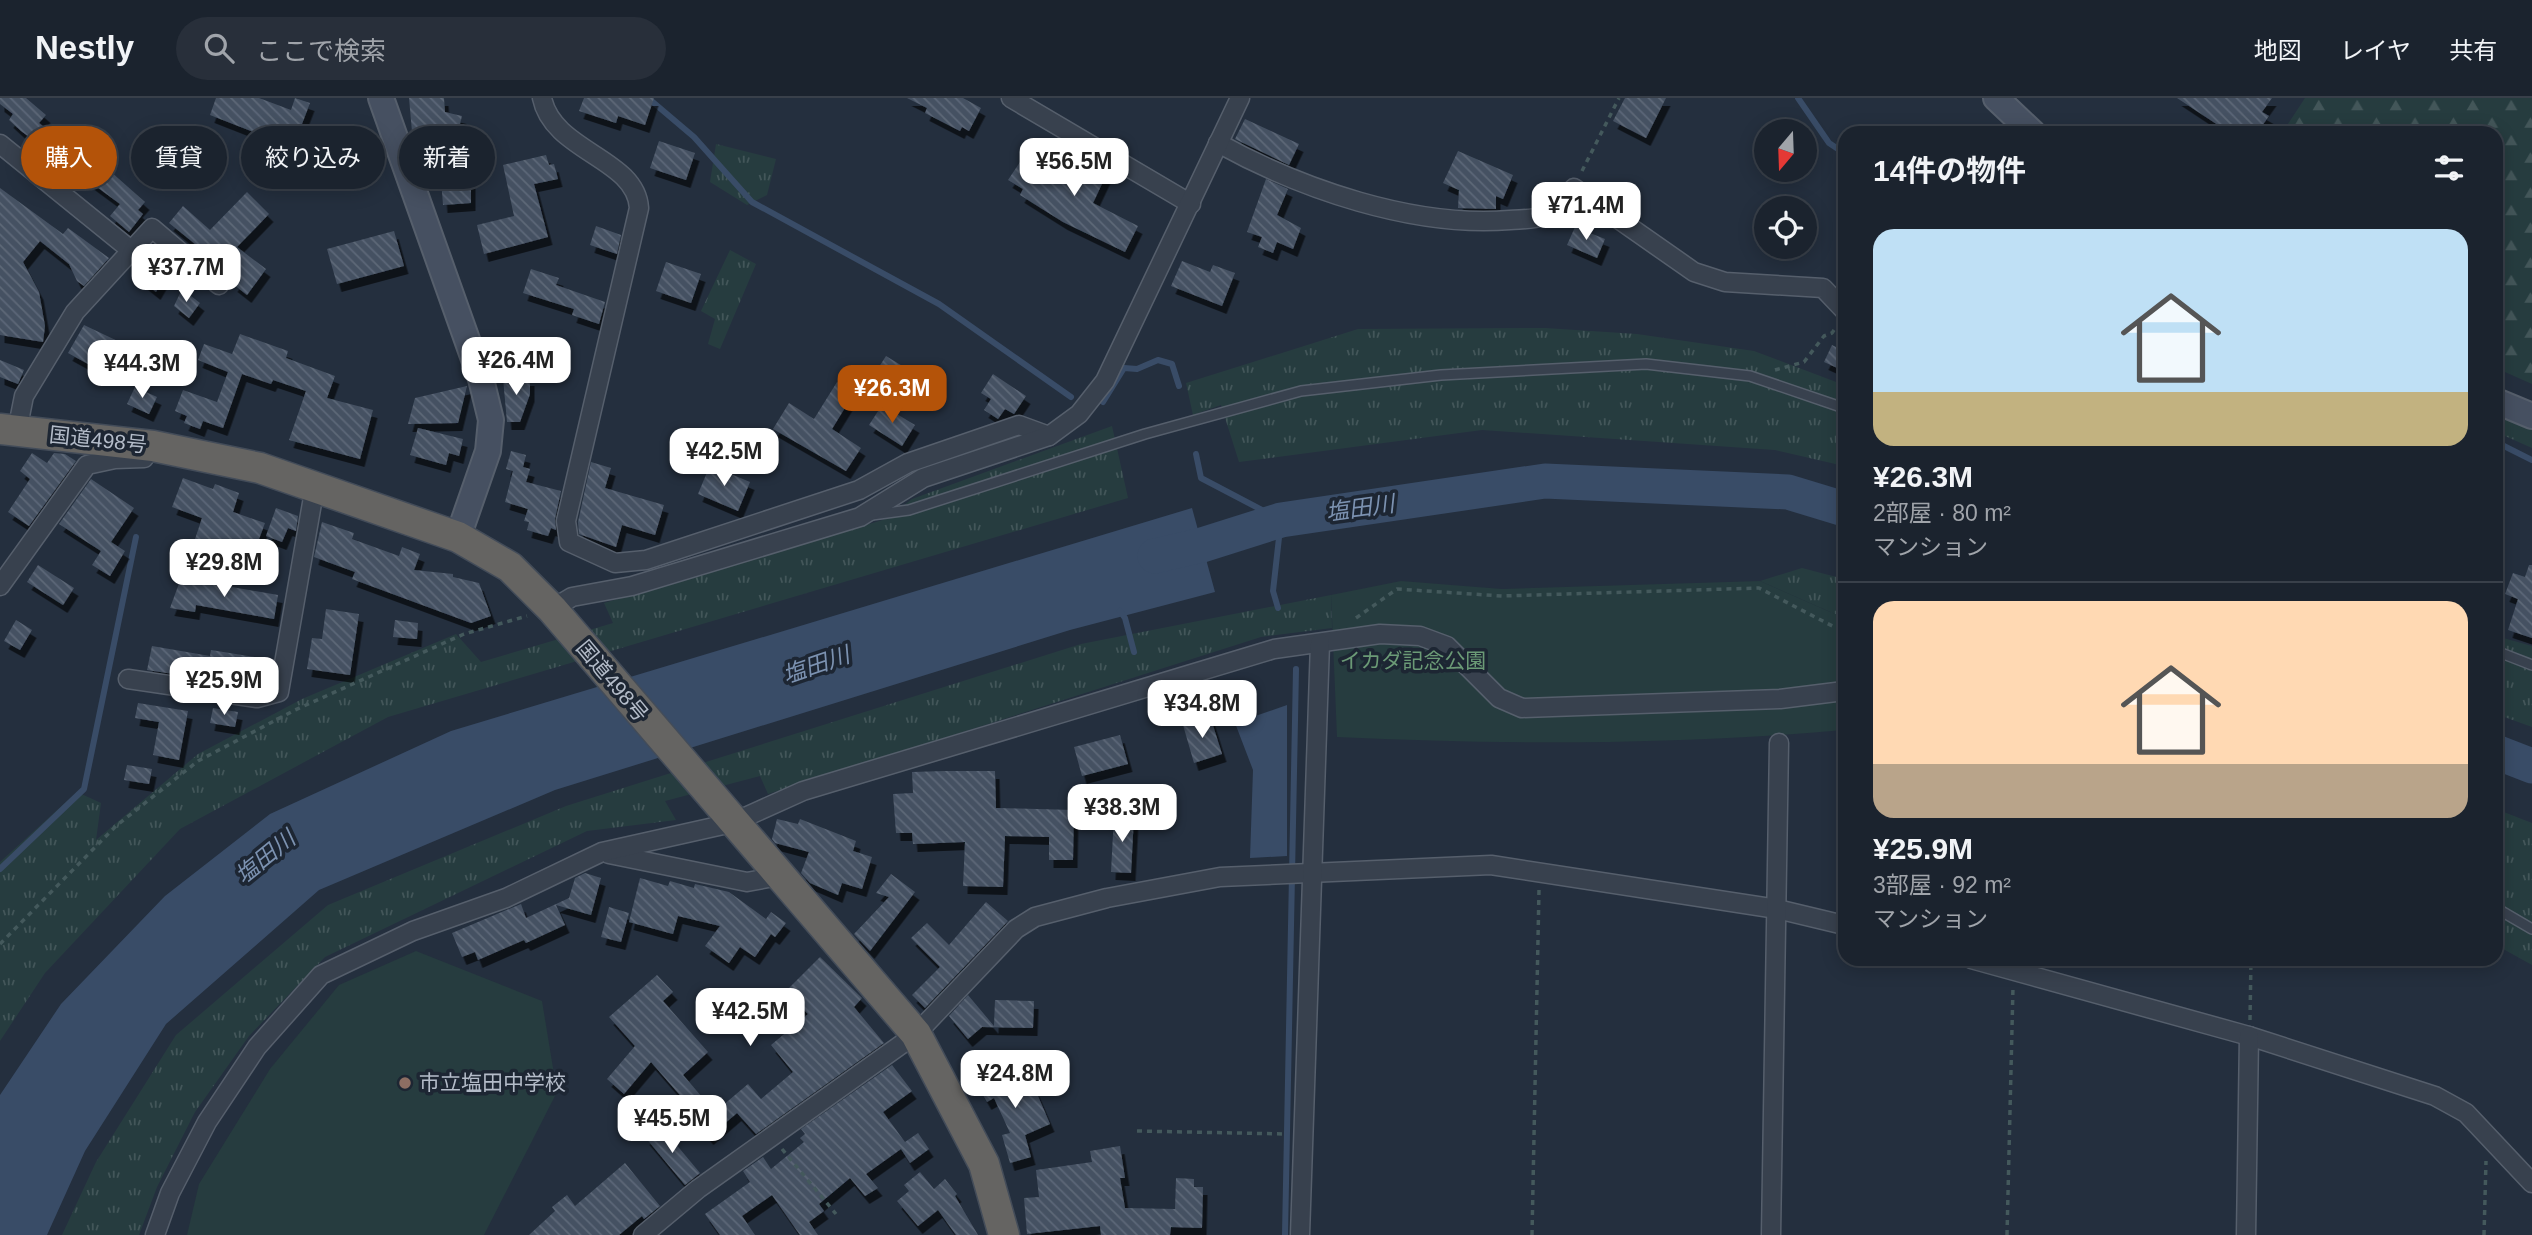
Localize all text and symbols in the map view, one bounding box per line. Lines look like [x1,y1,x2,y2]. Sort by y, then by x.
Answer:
search box [176,17,666,80]
text: Nestly [35,29,134,66]
icon: search [200,29,238,67]
text: ここで検索 [256,36,386,66]
text: 地図 [2254,37,2302,64]
text: レイヤ [2340,37,2411,64]
text: 共有 [2449,37,2497,64]
north arrow [1754,119,1816,182]
map controls [1754,119,1817,259]
chip: 購入 [21,126,117,189]
chip: 賃貸 [131,126,227,189]
chip: 絞り込み [241,126,385,189]
chip: 新着 [399,126,495,189]
pin: ¥56.5M [1017,139,1131,198]
text: ¥56.5M [1036,148,1112,174]
icon: filters [2430,149,2468,187]
text: 14件の物件 [1873,154,2026,187]
pin: ¥71.4M [1529,183,1643,242]
text: ¥71.4M [1548,192,1624,218]
button: locate [1754,196,1817,259]
pin: ¥37.7M [129,244,243,304]
text: ¥37.7M [148,254,224,280]
icon: home [2108,275,2234,401]
pin: ¥26.4M [459,338,573,397]
pin: ¥44.3M [85,341,199,400]
text: ¥26.4M [478,347,554,373]
text: ¥44.3M [104,350,180,376]
pin: ¥26.3M [835,366,949,425]
text: ¥26.3M [854,375,930,401]
street label: 国道498号 [48,423,148,456]
pin: ¥42.5M [667,428,781,488]
text: ¥42.5M [686,438,762,464]
text: ¥26.3M [1873,460,1973,493]
water label: 塩田川 [1324,490,1399,526]
text: 2部屋 · 80 m² [1873,500,2011,526]
text: マンション [1873,534,1988,560]
pin: ¥29.8M [167,540,281,599]
text: ¥29.8M [186,549,262,575]
street label: 国道498号 [572,636,653,726]
water label: 塩田川 [779,640,856,689]
icon: home [2108,647,2234,773]
park label: イカダ記念公園 [1340,649,1487,672]
pin: ¥25.9M [167,658,281,717]
text: ¥25.9M [186,667,262,693]
pin: ¥34.8M [1145,680,1259,740]
text: ¥34.8M [1164,690,1240,716]
pin: ¥38.3M [1065,784,1179,844]
text: ¥38.3M [1084,794,1160,820]
water label: 塩田川 [230,823,302,889]
text: ¥25.9M [1873,832,1973,865]
text: 3部屋 · 92 m² [1873,872,2011,898]
text: マンション [1873,906,1988,932]
pin: ¥42.5M [693,988,807,1048]
text: ¥42.5M [712,998,788,1024]
pin: ¥24.8M [958,1051,1072,1110]
text: ¥24.8M [977,1060,1053,1086]
place label: 市立塩田中学校 [419,1071,566,1094]
marker: 市立塩田中学校 [397,1075,413,1091]
pin: ¥45.5M [615,1096,729,1155]
text: ¥45.5M [634,1105,710,1131]

